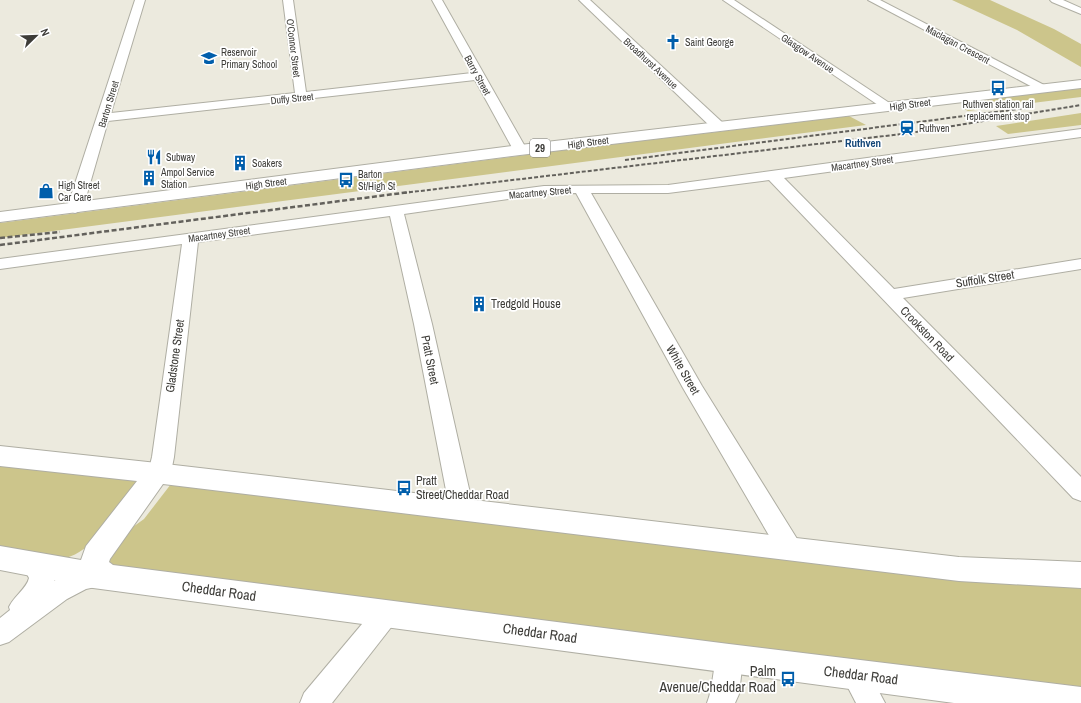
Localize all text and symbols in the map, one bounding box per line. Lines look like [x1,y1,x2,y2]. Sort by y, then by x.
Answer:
north arrow [16,16,56,56]
street label: O'Connor Street [283,18,304,79]
street label: Maclagan Crescent [924,22,993,67]
text: N [37,26,53,38]
street label: Glasgow Avenue [779,31,837,76]
church icon: Saint George [664,33,682,51]
street label: Broadhurst Avenue [621,35,681,92]
place label: Saint George [685,36,734,49]
place label: Reservoir Primary School [221,46,277,71]
school or university icon: Reservoir Primary School [200,49,218,67]
street label: Barry Street [461,53,494,98]
street label: Barton Street [95,78,122,129]
bus stop icon: Ruthven station rail replacement stop [989,79,1007,97]
street label: Duffy Street [270,90,315,107]
street label: High Street [889,95,932,113]
place label: Ruthven station rail replacement stop [962,98,1034,123]
station icon: Ruthven [898,119,916,137]
place label: Ruthven [919,122,950,135]
street label: High Street [567,133,610,151]
district label: Ruthven [845,136,881,150]
road number: 29 [530,139,550,157]
restaurant icon: Subway [145,148,163,166]
place label: Subway [166,151,196,164]
street label: Macartney Street [830,153,895,174]
building icon: Soakers [231,154,249,172]
place label: Soakers [252,157,282,170]
place label: Ampol Service Station [160,166,215,191]
place label: Barton St/High St [358,168,396,193]
building icon: Ampol Service Station [140,169,158,187]
bus stop icon: Barton St/High St [337,171,355,189]
street label: High Street [245,174,288,192]
place label: High Street Car Care [58,179,100,204]
shop icon: High Street Car Care [37,182,55,200]
street label: Macartney Street [508,183,572,202]
street label: Macartney Street [187,224,252,245]
street label: Suffolk Street [955,266,1016,292]
building icon: Tredgold House [470,295,488,313]
place label: Tredgold House [491,296,561,312]
street label: Crookston Road [897,303,957,365]
street label: Gladstone Street [162,318,188,394]
street label: Pratt Street [417,334,443,386]
street label: White Street [662,342,704,398]
place label: Pratt Street/Cheddar Road [416,473,509,503]
bus stop icon: Pratt Street/Cheddar Road [395,479,413,497]
street label: Cheddar Road [181,577,257,605]
street label: Cheddar Road [502,619,578,647]
place label: Palm Avenue/Cheddar Road [658,662,776,696]
street label: Cheddar Road [823,662,899,688]
bus stop icon: Palm Avenue/Cheddar Road [779,670,797,688]

